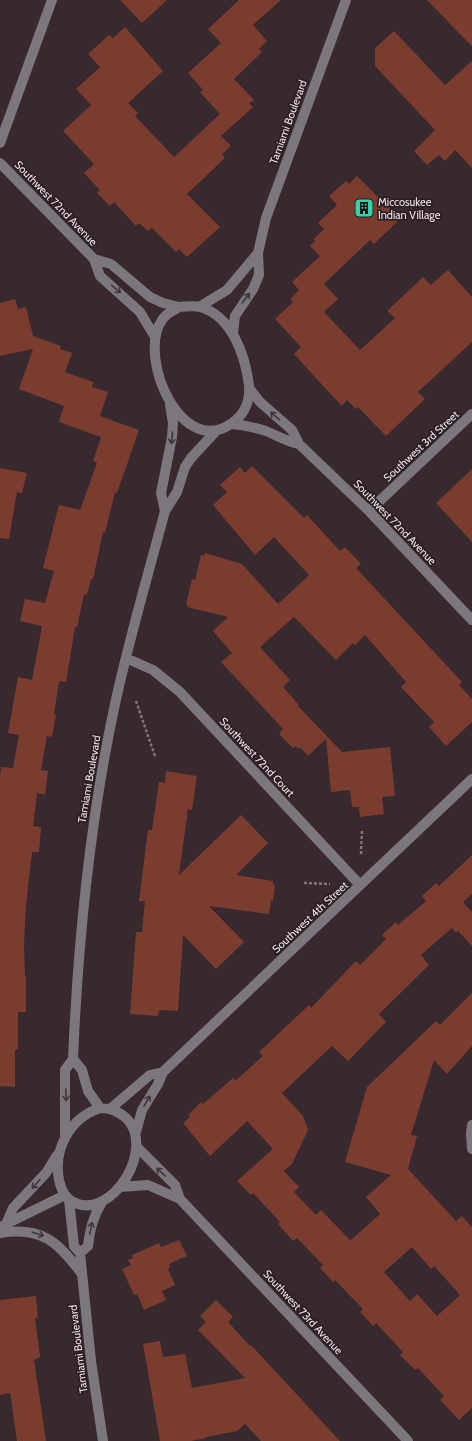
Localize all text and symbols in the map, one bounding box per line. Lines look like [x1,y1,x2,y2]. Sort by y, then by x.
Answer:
street label: Tamiami Boulevard [266,78,310,166]
street label: Southwest 72nd Avenue [12,157,101,249]
place label: Miccosukee Indian Village [378,195,441,222]
building icon: Miccosukee Indian Village [353,197,375,219]
one-way arrow [111,285,122,294]
one-way arrow [242,293,250,304]
street label: Southwest 3rd Street [380,407,462,485]
one-way arrow [269,411,280,420]
one-way arrow [168,431,176,444]
street label: Southwest 72nd Avenue [351,476,440,568]
street label: Southwest 72nd Court [216,714,298,800]
street label: Tamiami Boulevard [74,734,104,824]
street label: Southwest 4th Street [269,878,351,956]
one-way arrow [62,1088,70,1101]
one-way arrow [143,1095,151,1107]
one-way arrow [156,1167,166,1176]
one-way arrow [32,1179,41,1189]
one-way arrow [87,1222,95,1235]
one-way arrow [32,1231,44,1239]
street label: Southwest 73rd Avenue [260,1267,346,1357]
street label: Tamiami Boulevard [66,1304,90,1394]

